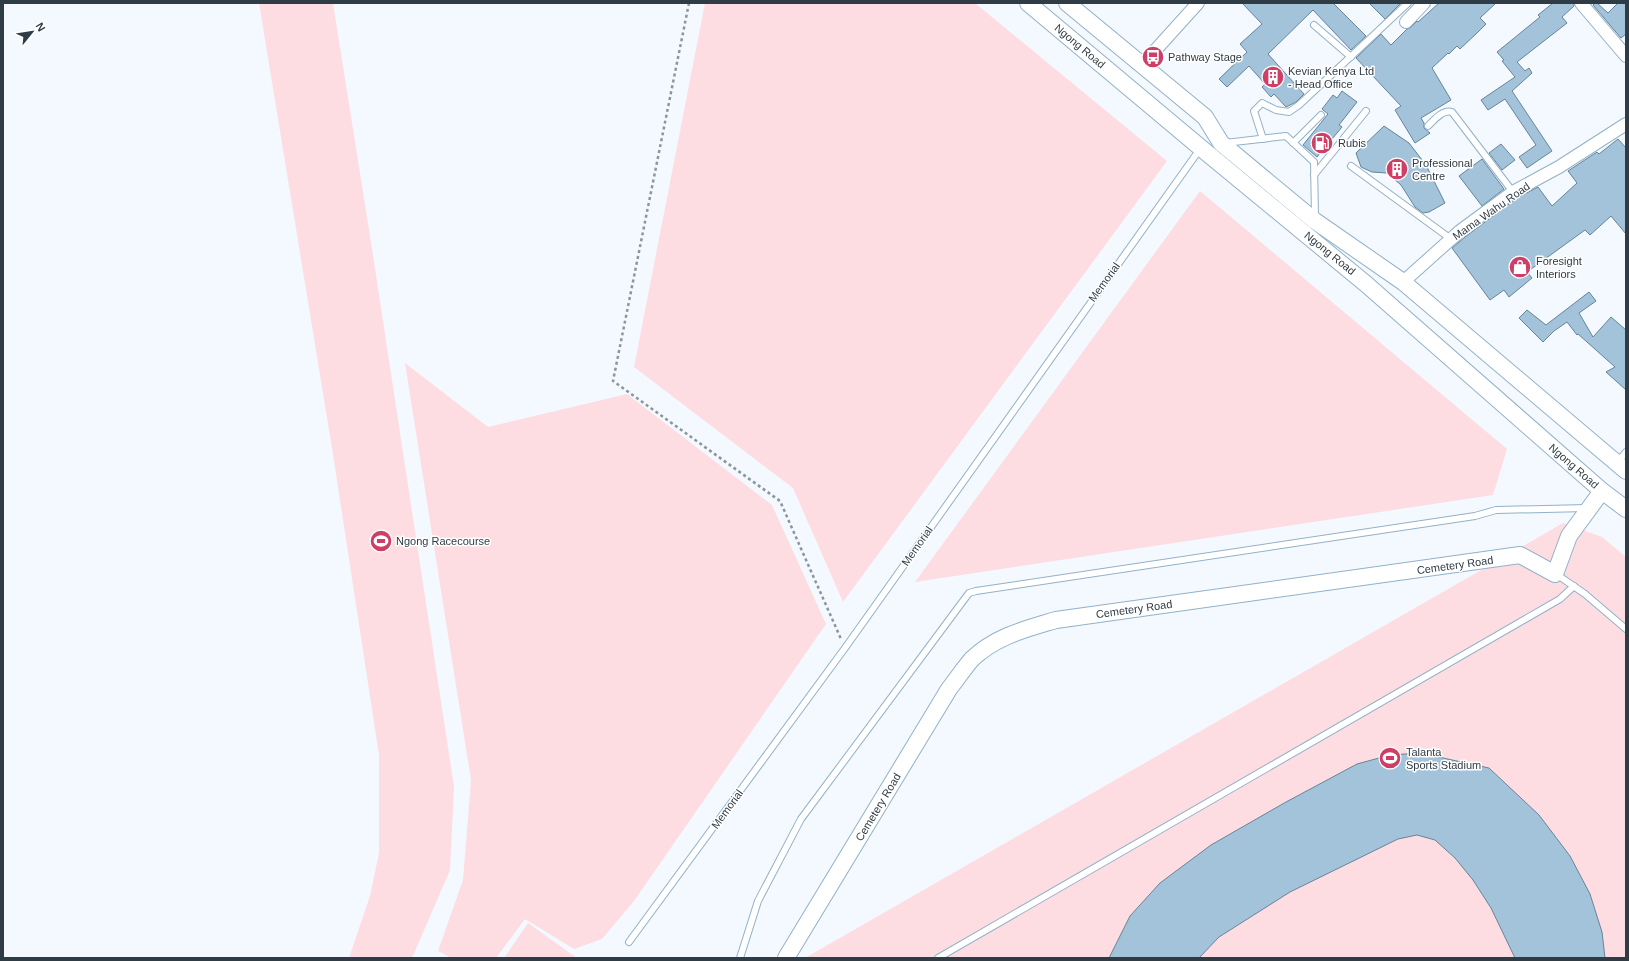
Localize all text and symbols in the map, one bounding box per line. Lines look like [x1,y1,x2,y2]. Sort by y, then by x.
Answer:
north arrow [12,12,52,52]
text: N [33,21,48,33]
street label: Ngong Road [1052,22,1108,70]
bus stop icon: Pathway Stage [1140,44,1166,70]
place label: Pathway Stage [1168,51,1242,63]
building icon: Kevian Kenya Ltd - Head Office [1260,64,1286,90]
place label: Kevian Kenya Ltd - Head Office [1288,65,1374,90]
fuel station icon: Rubis [1309,130,1335,156]
place label: Rubis [1338,137,1367,149]
building icon: Professional Centre [1384,156,1410,182]
place label: Professional Centre [1412,157,1473,182]
street label: Mama Wahu Road [1450,180,1532,242]
street label: Ngong Road [1302,229,1358,277]
shop icon: Foresight Interiors [1507,254,1533,280]
place label: Foresight Interiors [1536,255,1582,280]
street label: Memorial [1086,260,1122,304]
street label: Ngong Road [1547,441,1601,491]
street label: Memorial [899,524,935,568]
sports icon: Ngong Racecourse [368,528,394,554]
place label: Ngong Racecourse [396,535,490,547]
street label: Cemetery Road [1416,554,1494,576]
street label: Cemetery Road [1095,598,1173,620]
sports icon: Talanta Sports Stadium [1377,745,1403,771]
place label: Talanta Sports Stadium [1406,746,1481,771]
street label: Cemetery Road [853,771,903,843]
street label: Memorial [709,787,745,831]

